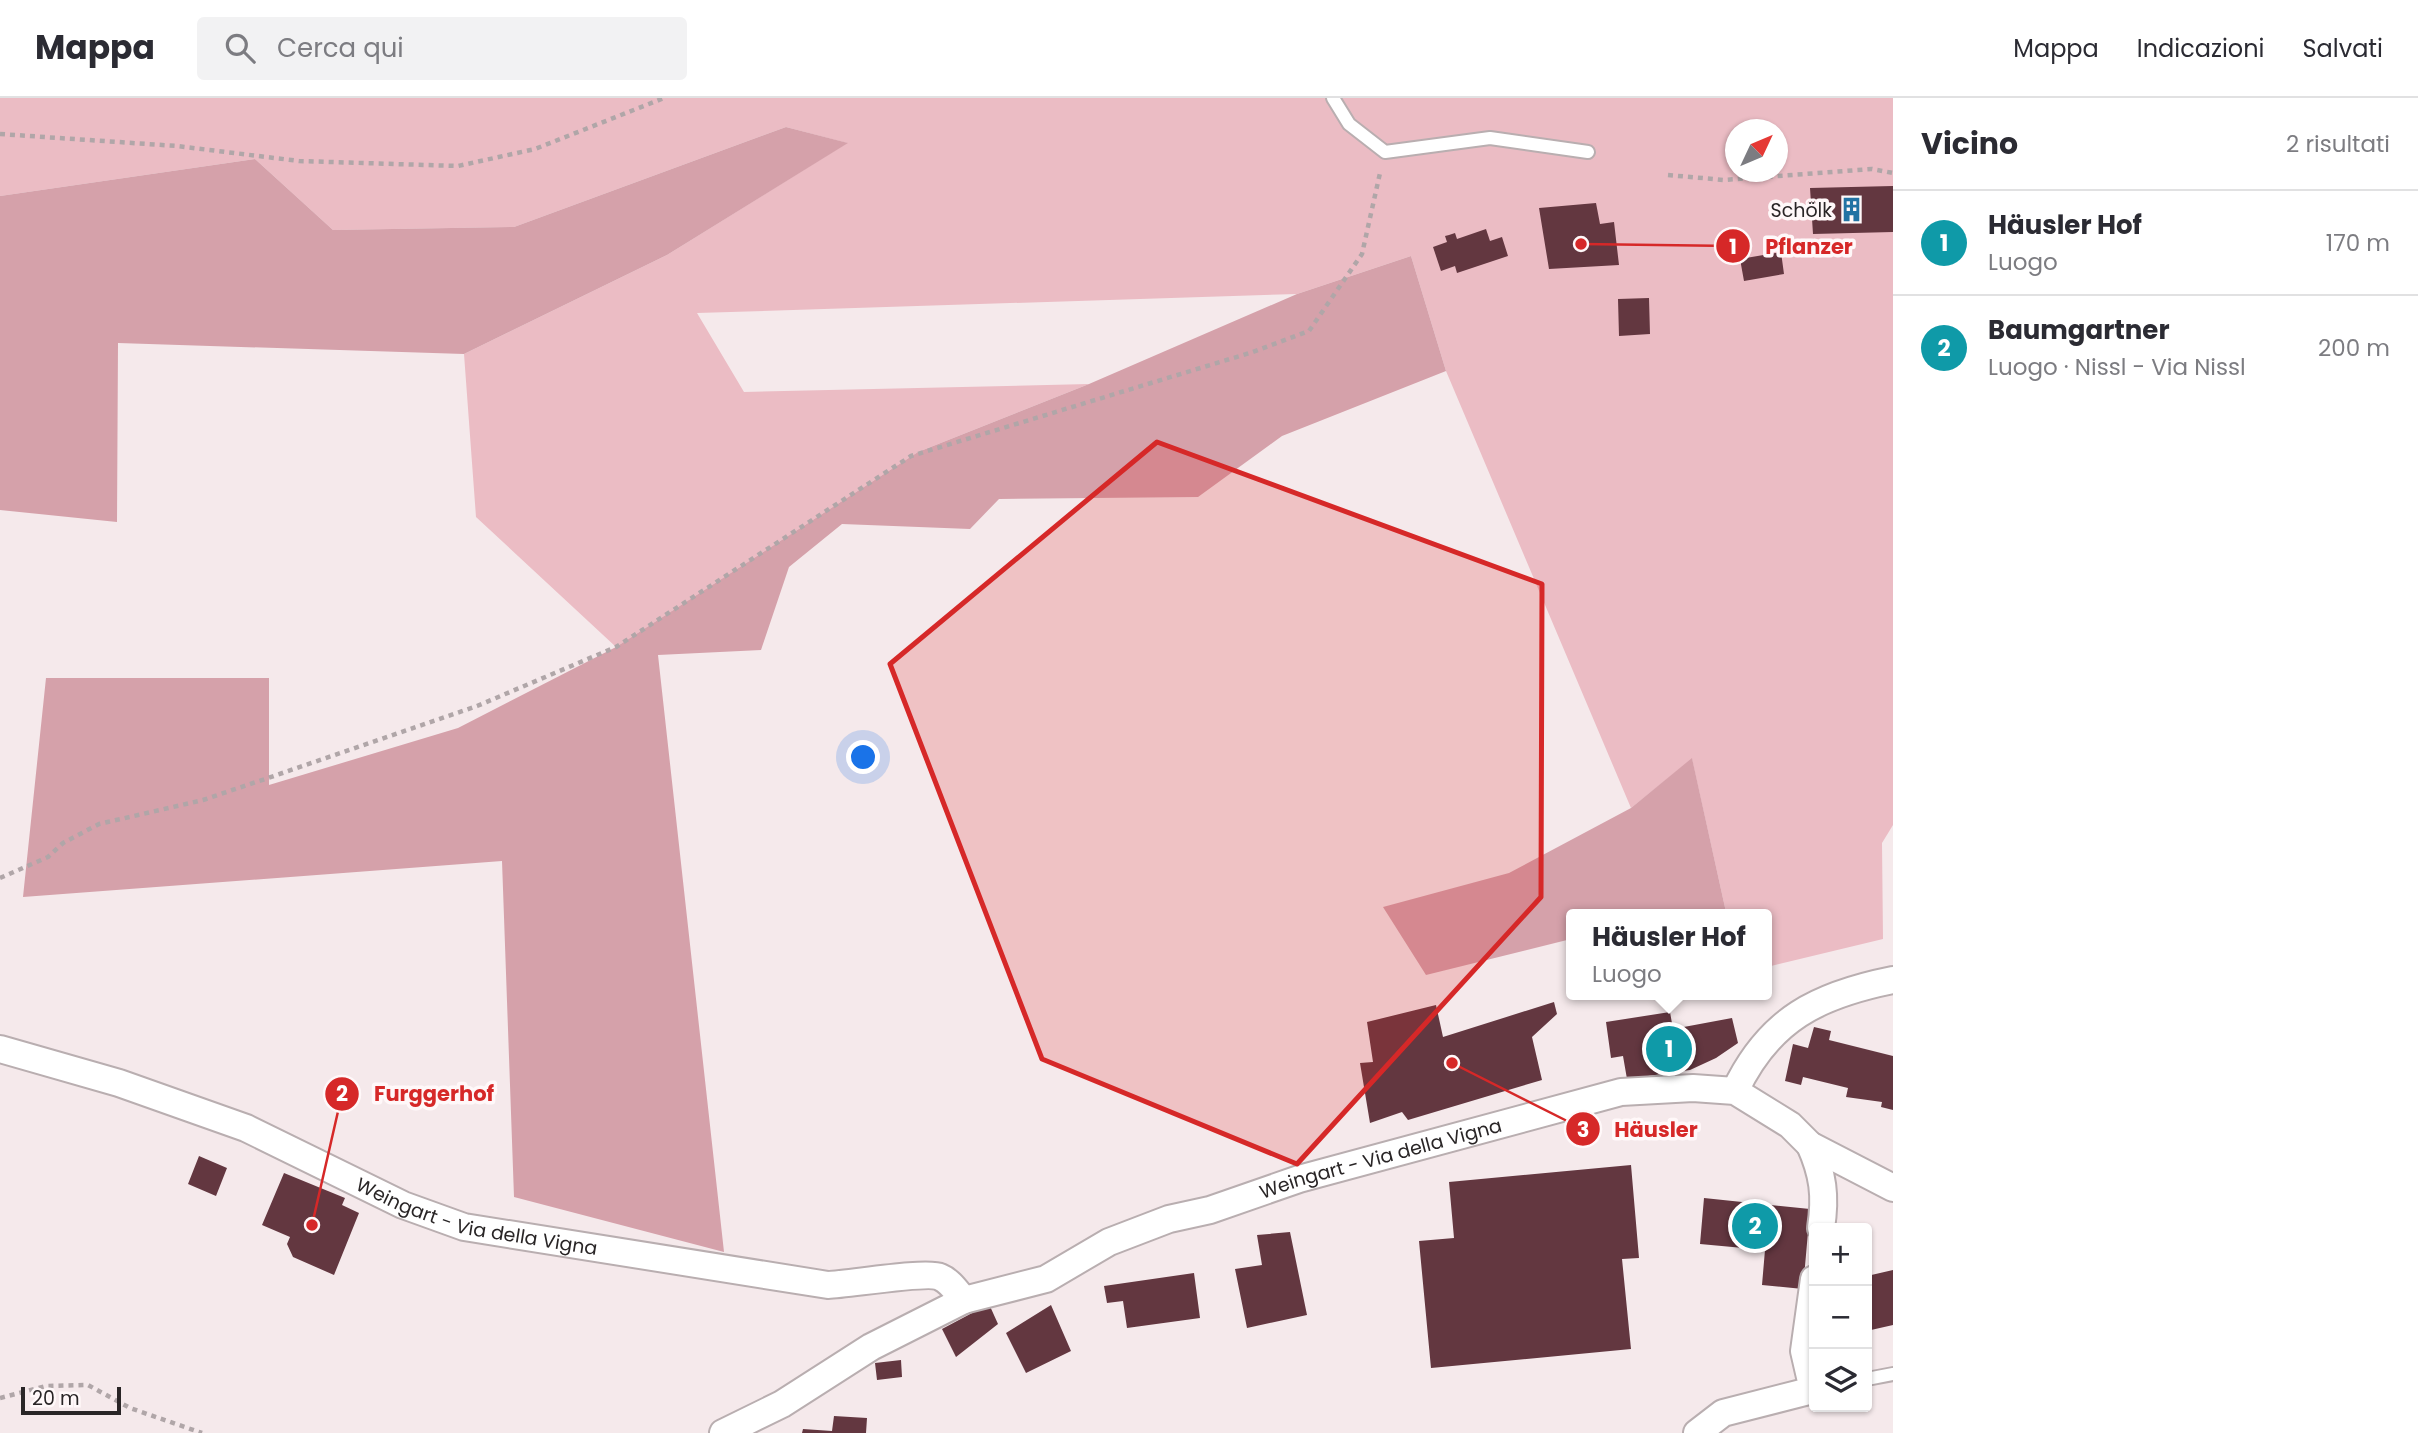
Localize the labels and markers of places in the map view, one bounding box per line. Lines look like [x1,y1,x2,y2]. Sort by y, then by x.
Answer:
building icon: Schölk [1838,196,1866,224]
place label: Schölk [1771,197,1832,224]
callout: Pflanzer [1716,225,1866,267]
pin: 1 [1646,1023,1692,1075]
callout: Furggerhof [325,1073,508,1115]
callout: Häusler [1565,1108,1712,1150]
pin: 2 [1732,1200,1778,1252]

